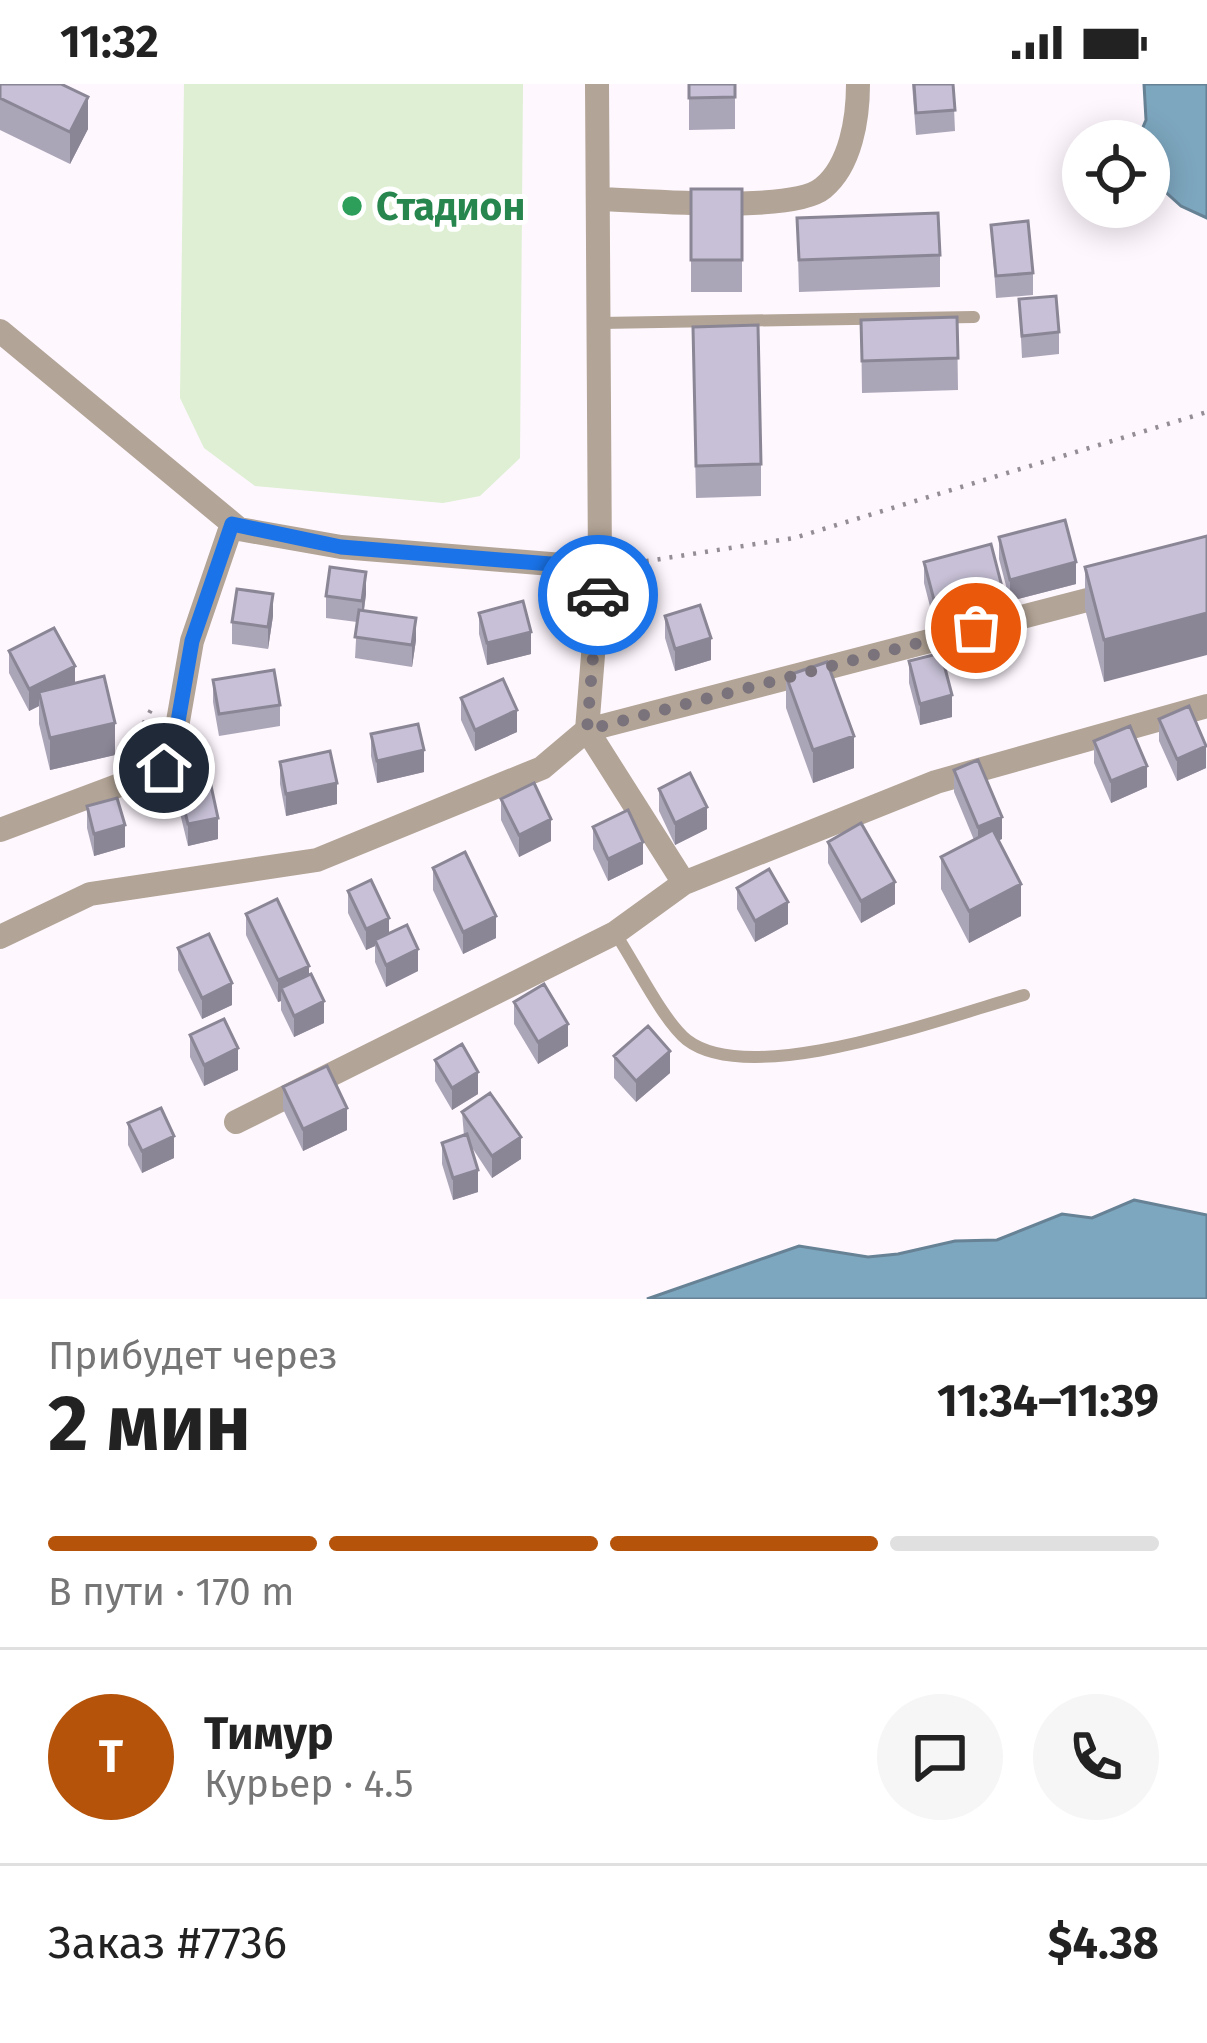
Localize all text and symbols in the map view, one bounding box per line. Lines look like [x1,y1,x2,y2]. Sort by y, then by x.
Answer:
text: 11:32 [60,15,159,69]
map controls [1062,120,1170,228]
button: locate [1062,120,1170,228]
place label: Стадион [376,184,525,230]
marker: Стадион [339,193,365,219]
courier [538,535,658,655]
icon: car [565,562,631,628]
pin [925,577,1027,679]
icon: bag [943,595,1009,661]
pin [113,717,215,819]
icon: home [131,735,197,801]
text: Прибудет через [48,1333,338,1379]
text: 11:34–11:39 [937,1374,1159,1428]
text: 2 мин [48,1377,251,1471]
text: В пути · 170 m [48,1569,295,1615]
button: chat [877,1694,1003,1820]
button: phone [1033,1694,1159,1820]
text: Тимур [204,1707,334,1761]
text: Т [99,1730,123,1784]
text: Курьер · 4.5 [204,1761,414,1807]
text: Заказ #7736 [48,1916,287,1970]
text: $4.38 [1048,1916,1159,1970]

